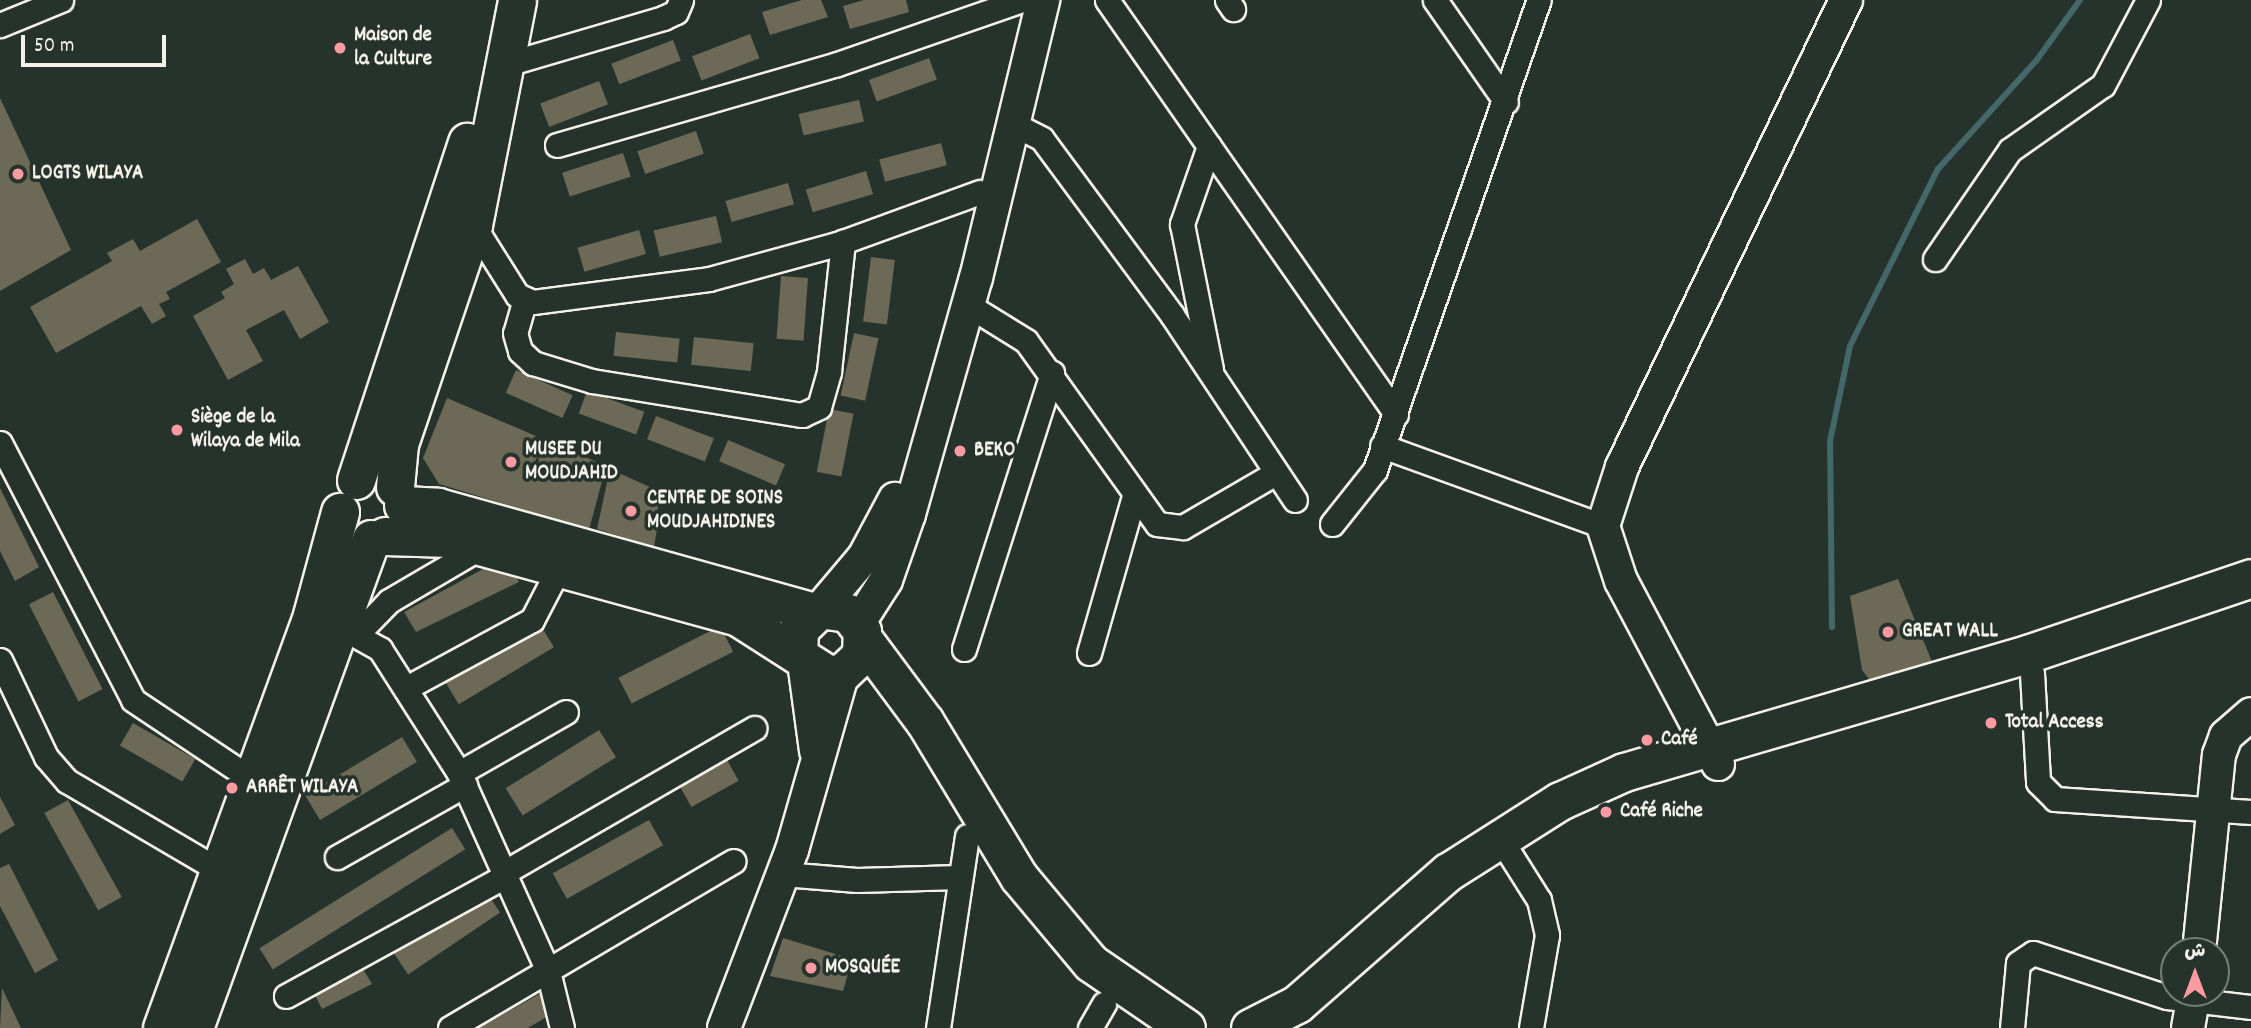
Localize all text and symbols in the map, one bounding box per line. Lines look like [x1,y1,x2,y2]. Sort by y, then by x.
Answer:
scale bar [24,21,170,65]
place label: Maison de la Culture [354,23,432,73]
text: 50 m [34,32,74,62]
marker: Maison de la Culture [332,40,348,56]
place label: LOGTS WILAYA [32,161,143,187]
marker: LOGTS WILAYA [10,166,26,182]
place label: Siège de la Wilaya de Mila [191,405,300,455]
marker: Siège de la Wilaya de Mila [169,422,185,438]
place label: MUSEE DU MOUDJAHID [525,437,618,487]
place label: BEKO [974,438,1015,464]
marker: BEKO [952,443,968,459]
marker: MUSEE DU MOUDJAHID [503,454,519,470]
place label: CENTRE DE SOINS MOUDJAHIDINES [647,486,783,536]
marker: CENTRE DE SOINS MOUDJAHIDINES [621,501,641,521]
place label: GREAT WALL [1902,619,1998,645]
marker: GREAT WALL [1880,624,1896,640]
place label: Total Access [2005,710,2104,736]
marker: Total Access [1983,715,1999,731]
place label: Café [1661,727,1698,753]
marker: Café [1639,732,1655,748]
place label: ARRÊT WILAYA [246,775,358,801]
marker: ARRÊT WILAYA [224,780,240,796]
place label: Café Riche [1620,799,1703,825]
marker: Café Riche [1598,804,1614,820]
north arrow [2160,937,2230,1007]
text: ش [2185,939,2205,966]
place label: MOSQUÉE [825,955,900,981]
marker: MOSQUÉE [803,960,819,976]

